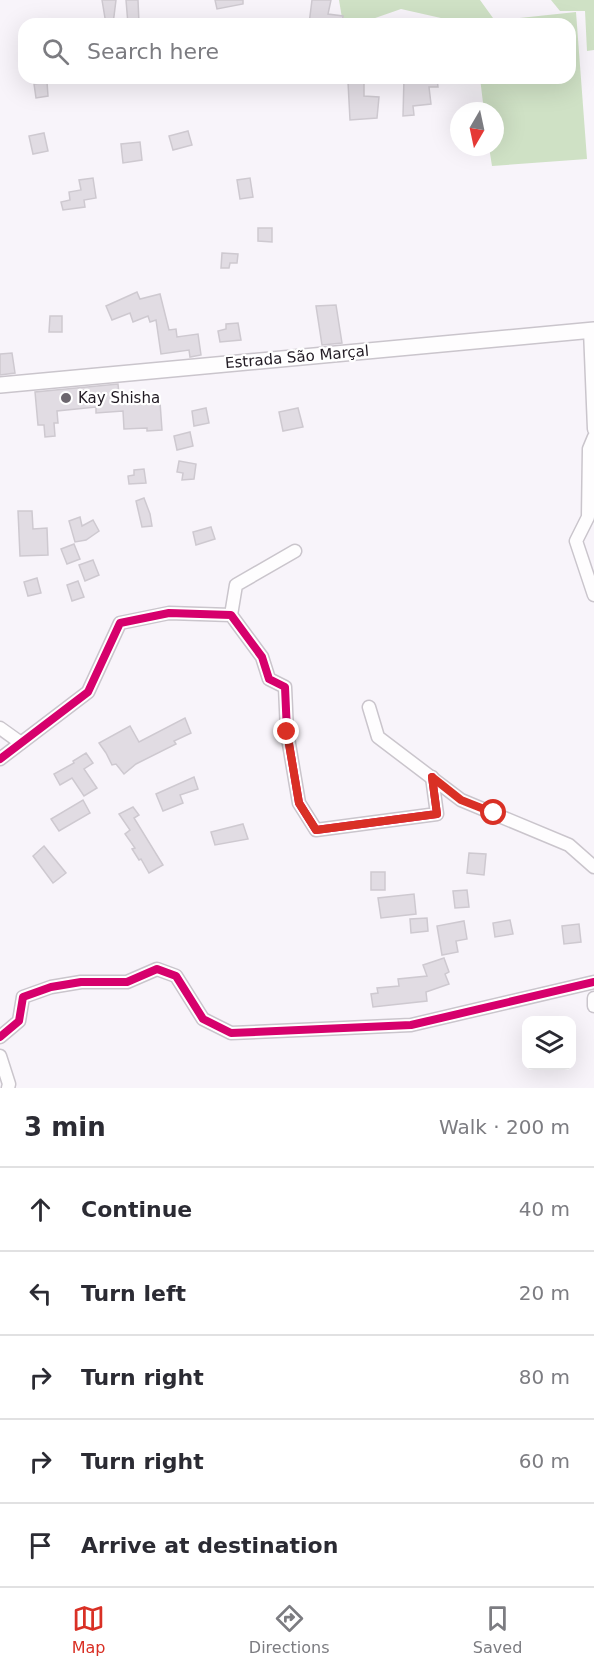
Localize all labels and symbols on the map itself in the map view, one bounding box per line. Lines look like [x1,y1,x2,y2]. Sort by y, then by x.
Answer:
north arrow [450,102,504,156]
street label: Estrada São Marçal [224,342,370,372]
place label: Kay Shisha [78,389,160,407]
marker: Kay Shisha [59,391,73,405]
route end [273,718,299,744]
route start [480,799,506,825]

